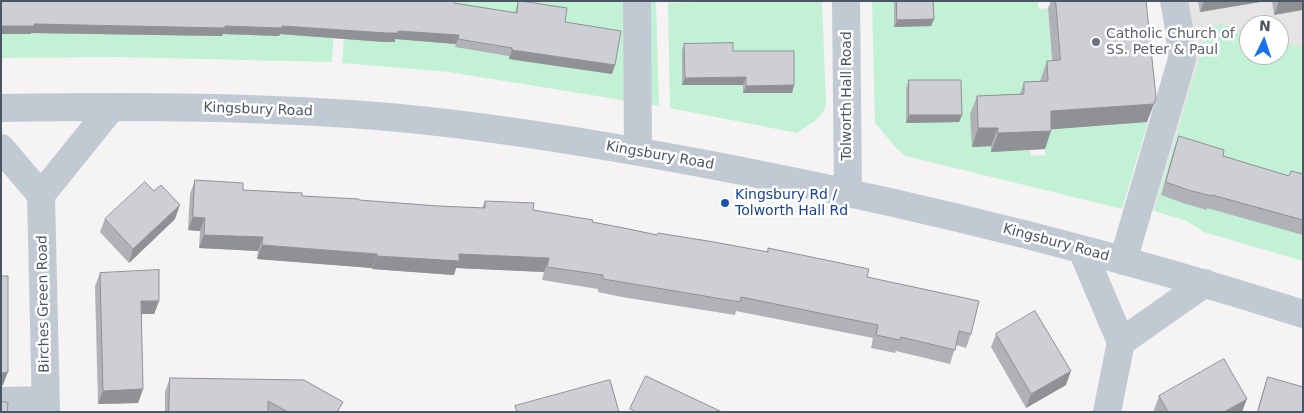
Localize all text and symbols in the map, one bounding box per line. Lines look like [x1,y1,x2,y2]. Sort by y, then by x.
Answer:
north arrow [1239,15,1289,65]
text: N [1259,18,1271,34]
place label: Catholic Church of SS. Peter & Paul [1106,26,1235,58]
street label: Tolworth Hall Road [839,31,855,161]
marker: Catholic Church of SS. Peter & Paul [1090,36,1102,48]
street label: Kingsbury Road [203,100,313,120]
street label: Kingsbury Road [605,138,715,174]
place label: Kingsbury Rd / Tolworth Hall Rd [735,187,848,220]
marker: Kingsbury Rd / Tolworth Hall Rd [719,197,731,209]
street label: Kingsbury Road [1001,221,1111,265]
street label: Birches Green Road [34,235,54,373]

